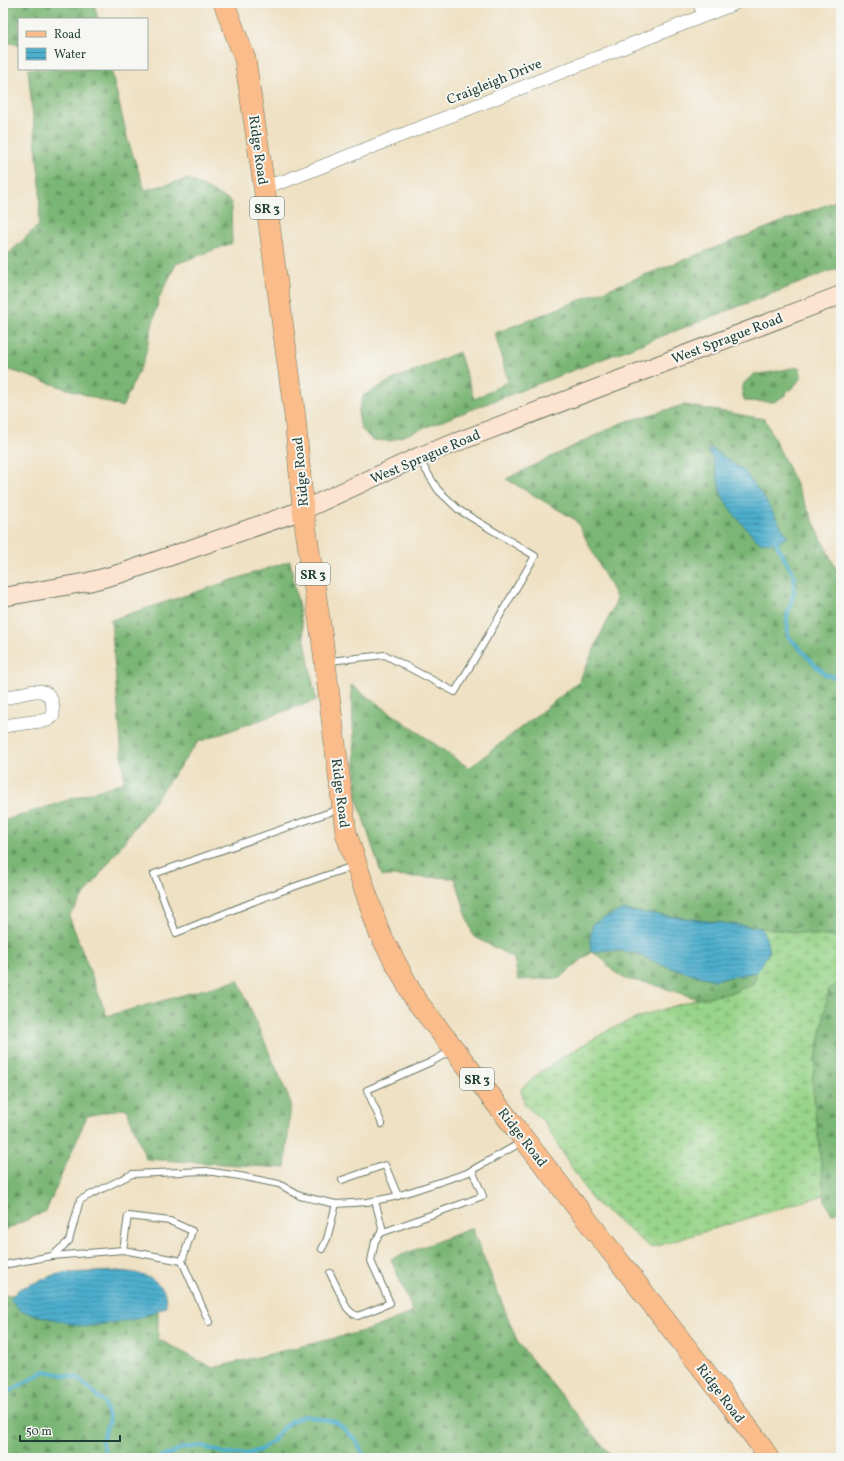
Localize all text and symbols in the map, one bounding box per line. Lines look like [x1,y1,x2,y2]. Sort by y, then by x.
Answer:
legend [18,18,148,70]
text: Road [54,27,81,43]
text: Water [54,47,86,63]
street label: Craigleigh Drive [444,55,545,110]
street label: Ridge Road [243,114,272,186]
road number: SR 3 [250,197,284,219]
street label: West Sprague Road [669,309,786,369]
street label: West Sprague Road [368,426,484,489]
street label: Ridge Road [289,436,314,508]
road number: SR 3 [296,563,330,585]
street label: Ridge Road [326,757,353,829]
road number: SR 3 [460,1068,494,1090]
street label: Ridge Road [493,1105,551,1171]
street label: Ridge Road [691,1360,748,1428]
scale bar [20,1417,120,1443]
text: 50 m [26,1424,52,1440]

